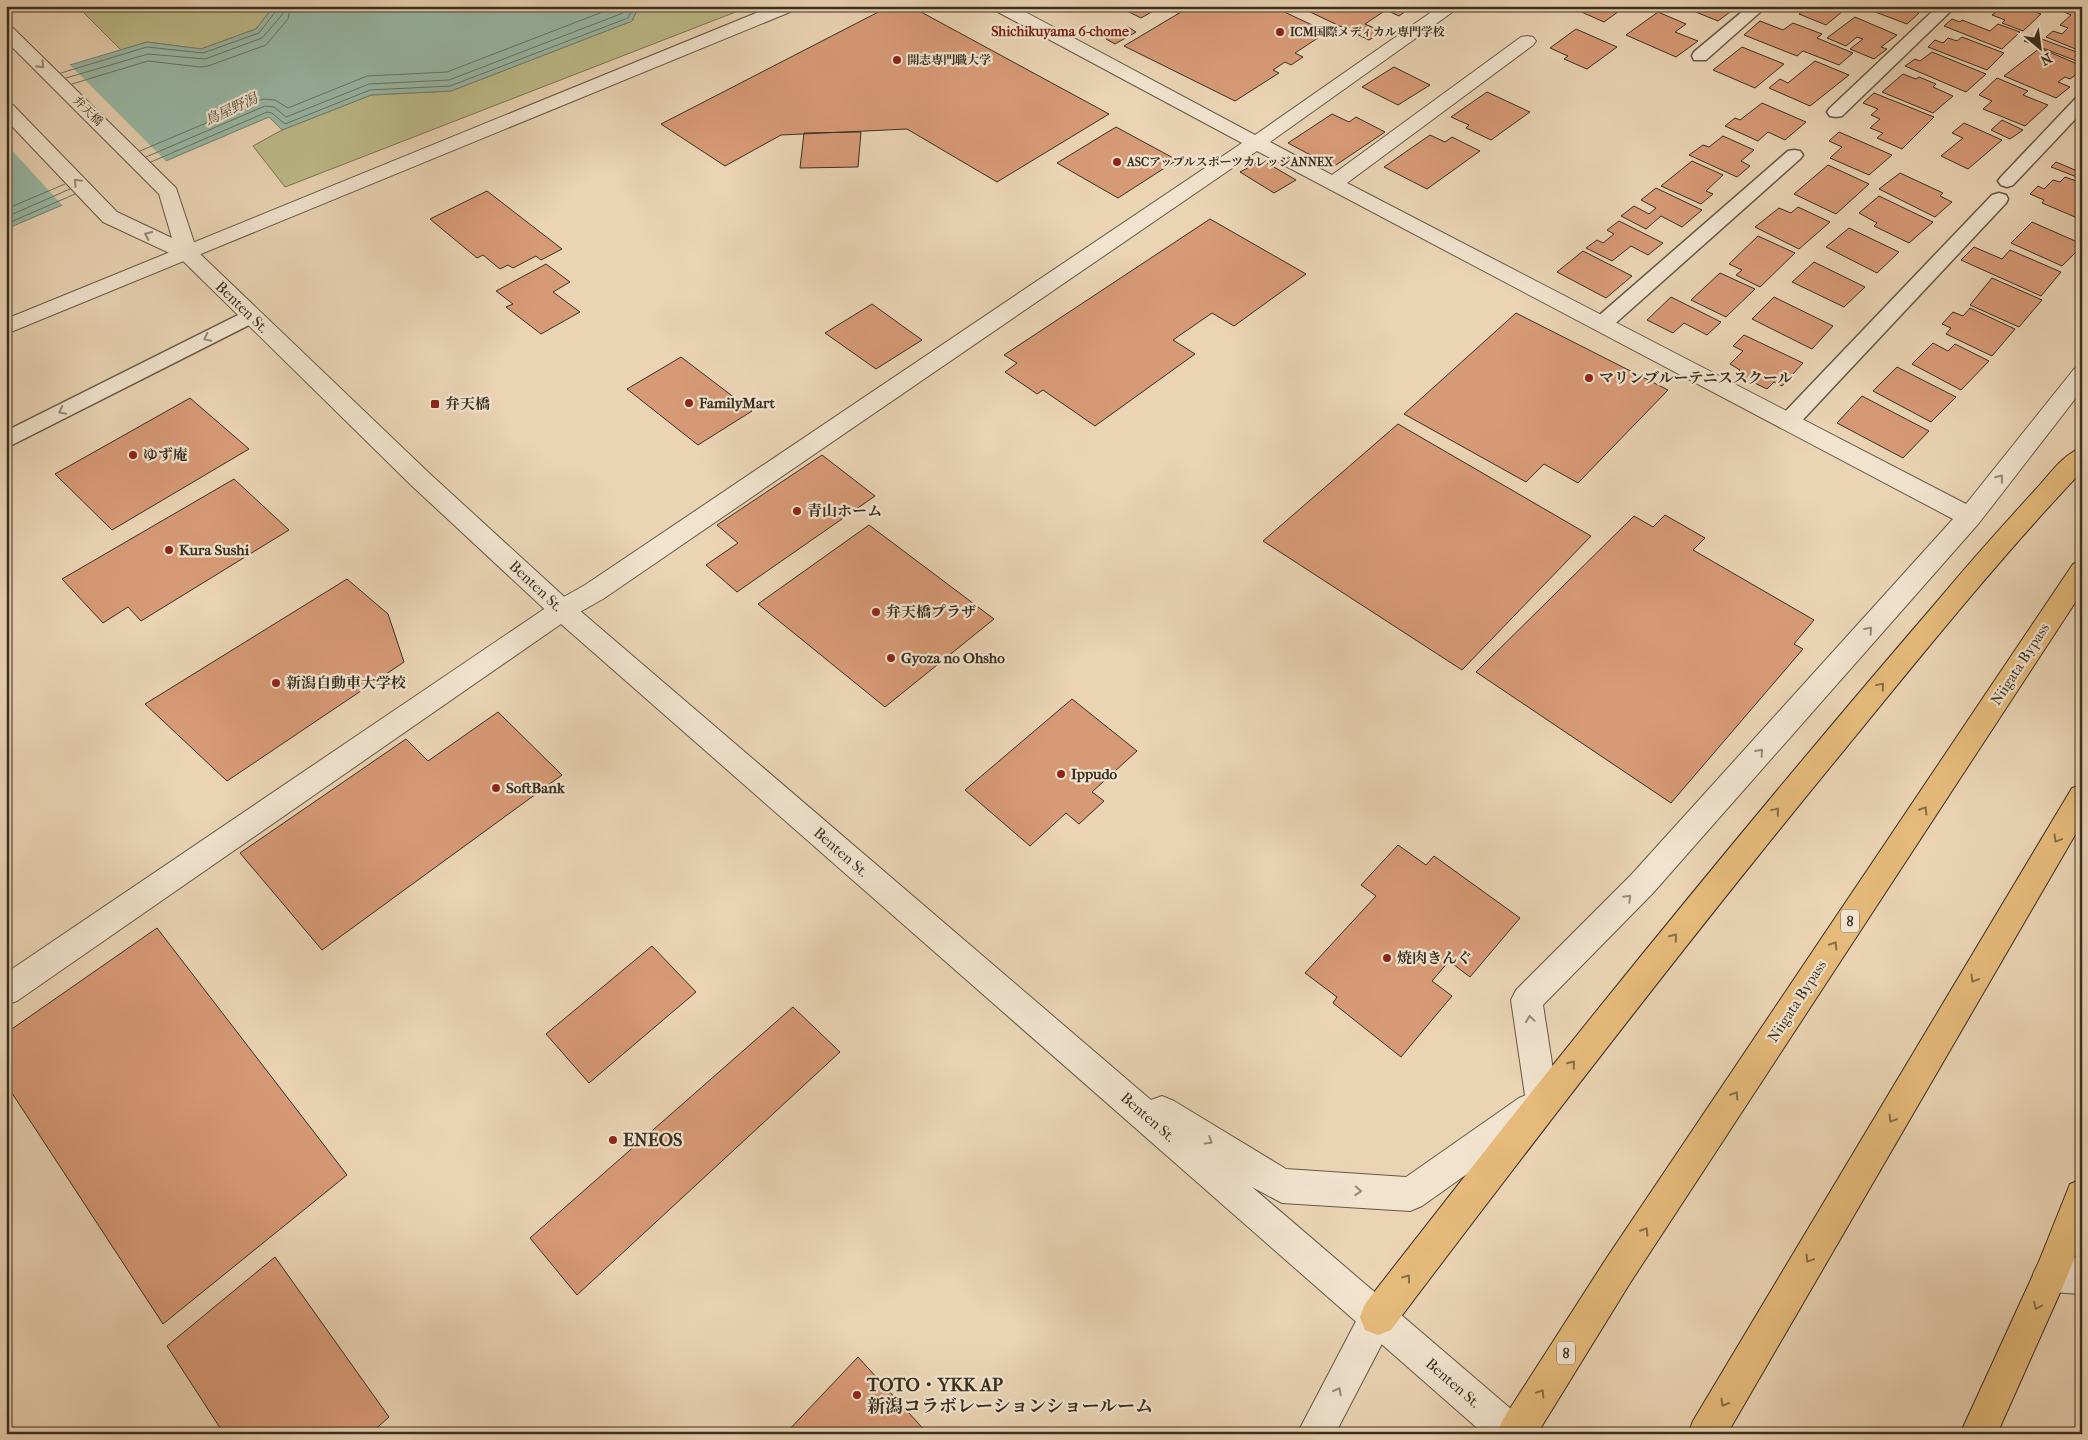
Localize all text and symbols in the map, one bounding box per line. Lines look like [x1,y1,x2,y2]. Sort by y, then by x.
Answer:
north arrow [2016,22,2066,72]
district label: Shichikuyama 6-chome [991,23,1129,40]
place label: ICM国際メディカル専門学校 [1290,25,1445,39]
marker: ICM国際メディカル専門学校 [1274,26,1286,38]
text: N [2037,49,2055,69]
place label: 開志専門職大学 [907,53,991,67]
marker: 開志専門職大学 [891,54,903,66]
one-way arrow [35,59,44,68]
water label: 鳥屋野潟 [202,89,262,129]
street label: 弁天橋 [70,93,106,129]
place label: ASCアップルスポーツカレッジANNEX [1126,155,1334,169]
marker: ASCアップルスポーツカレッジANNEX [1111,156,1123,168]
one-way arrow [73,179,82,188]
one-way arrow [144,231,153,241]
street label: Benten St. [212,277,272,337]
one-way arrow [203,332,212,342]
place label: マリンブルーテニススクール [1599,369,1793,387]
marker: マリンブルーテニススクール [1583,372,1595,384]
place label: FamilyMart [698,394,775,412]
place label: 弁天橋 [445,395,490,413]
marker: FamilyMart [683,397,695,409]
marker: 弁天橋 [429,398,441,410]
one-way arrow [58,405,67,415]
place label: ゆず庵 [143,446,188,464]
marker: ゆず庵 [127,449,139,461]
one-way arrow [1995,475,2003,484]
place label: 青山ホーム [807,502,882,520]
marker: 青山ホーム [791,505,803,517]
place label: Kura Sushi [179,541,250,559]
marker: Kura Sushi [163,544,175,556]
street label: Benten St. [506,557,567,615]
place label: 弁天橋プラザ [886,603,976,621]
marker: 弁天橋プラザ [870,606,882,618]
street label: Niigata Bypass [1987,619,2053,708]
one-way arrow [1863,627,1872,636]
place label: Gyoza no Ohsho [901,649,1005,667]
marker: Gyoza no Ohsho [885,652,897,664]
place label: 新潟自動車大学校 [286,674,406,692]
marker: 新潟自動車大学校 [270,677,282,689]
one-way arrow [1875,683,1884,692]
one-way arrow [1755,748,1764,757]
place label: Ippudo [1071,765,1118,783]
marker: Ippudo [1055,768,1067,780]
place label: SoftBank [506,779,566,797]
marker: SoftBank [490,782,502,794]
one-way arrow [1917,806,1927,815]
one-way arrow [1771,808,1779,817]
street label: Benten St. [810,823,872,881]
one-way arrow [2053,834,2063,843]
one-way arrow [1622,895,1631,904]
road number: 8 [1841,909,1859,932]
one-way arrow [1669,934,1677,943]
one-way arrow [1828,942,1837,951]
place label: 焼肉きんぐ [1397,949,1472,967]
marker: 焼肉きんぐ [1381,952,1393,964]
street label: Niigata Bypass [1764,956,1830,1045]
one-way arrow [1971,974,1981,983]
one-way arrow [1525,1015,1536,1023]
one-way arrow [1567,1061,1575,1070]
street label: Benten St. [1117,1088,1179,1146]
one-way arrow [1728,1092,1738,1101]
one-way arrow [1888,1114,1898,1123]
place label: ENEOS [623,1130,682,1151]
marker: ENEOS [607,1134,619,1146]
one-way arrow [1203,1134,1212,1144]
one-way arrow [1354,1185,1362,1196]
one-way arrow [1639,1227,1648,1237]
one-way arrow [1806,1254,1816,1263]
one-way arrow [1401,1274,1410,1284]
one-way arrow [2033,1301,2043,1310]
road number: 8 [1557,1342,1575,1365]
street label: Benten St. [1422,1354,1484,1412]
place label: TOTO・YKK AP 新潟コラボレーションショールーム [866,1375,1153,1417]
one-way arrow [1332,1387,1342,1396]
marker: TOTO・YKK AP 新潟コラボレーションショールーム [851,1389,863,1401]
one-way arrow [1534,1389,1544,1398]
one-way arrow [1720,1398,1730,1407]

